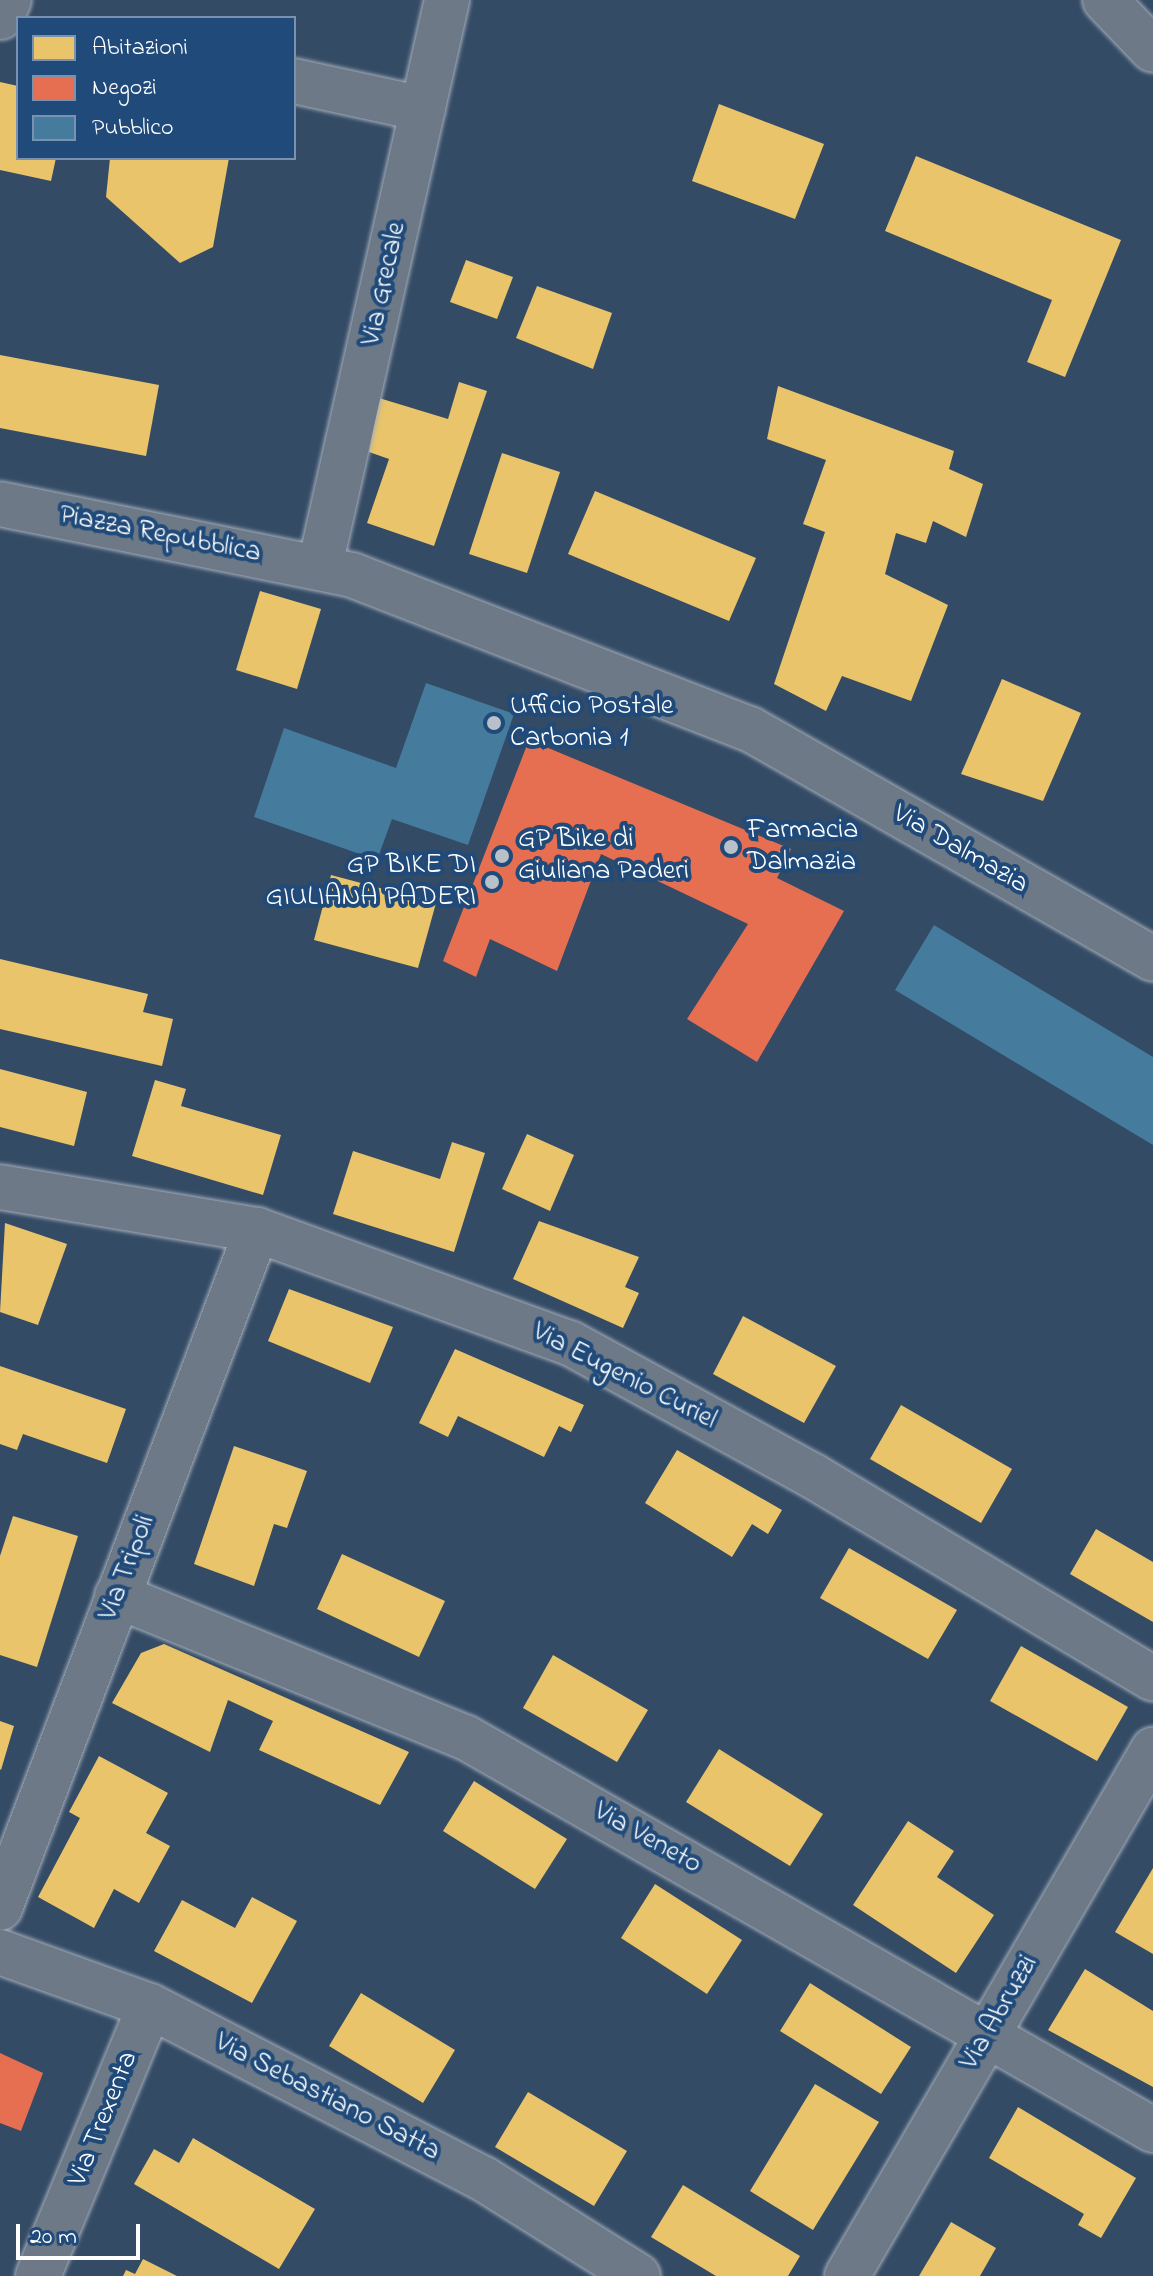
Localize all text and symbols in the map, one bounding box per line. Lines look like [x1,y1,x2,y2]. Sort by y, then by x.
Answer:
legend [16,16,296,160]
text: Abitazioni [92,31,188,66]
text: Negozi [92,71,157,106]
text: Pubblico [92,111,174,146]
street label: Via Grecale [356,219,414,349]
street label: Piazza Repubblica [56,499,264,571]
place label: Ufficio Postale Carbonia 1 [510,690,673,756]
marker: Ufficio Postale Carbonia 1 [485,714,503,732]
street label: Via Dalmazia [886,798,1034,902]
place label: Farmacia Dalmazia [747,814,858,880]
place label: GP Bike di Giuliana Paderi [518,823,689,889]
marker: Farmacia Dalmazia [722,838,740,856]
marker: GP Bike di Giuliana Paderi [493,847,511,865]
place label: GP BIKE DI GIULIANA PADERI [265,849,476,915]
marker: GP BIKE DI GIULIANA PADERI [483,873,501,891]
street label: Via Eugenio Curiel [526,1316,722,1438]
street label: Via Tripoli [93,1511,163,1625]
street label: Via Veneto [587,1796,707,1882]
street label: Via Abruzzi [954,1950,1046,2076]
street label: Via Sebastiano Satta [209,2027,445,2169]
street label: Via Trexenta [62,2047,146,2191]
scale bar [20,2208,144,2258]
text: 20 m [30,2220,77,2255]

